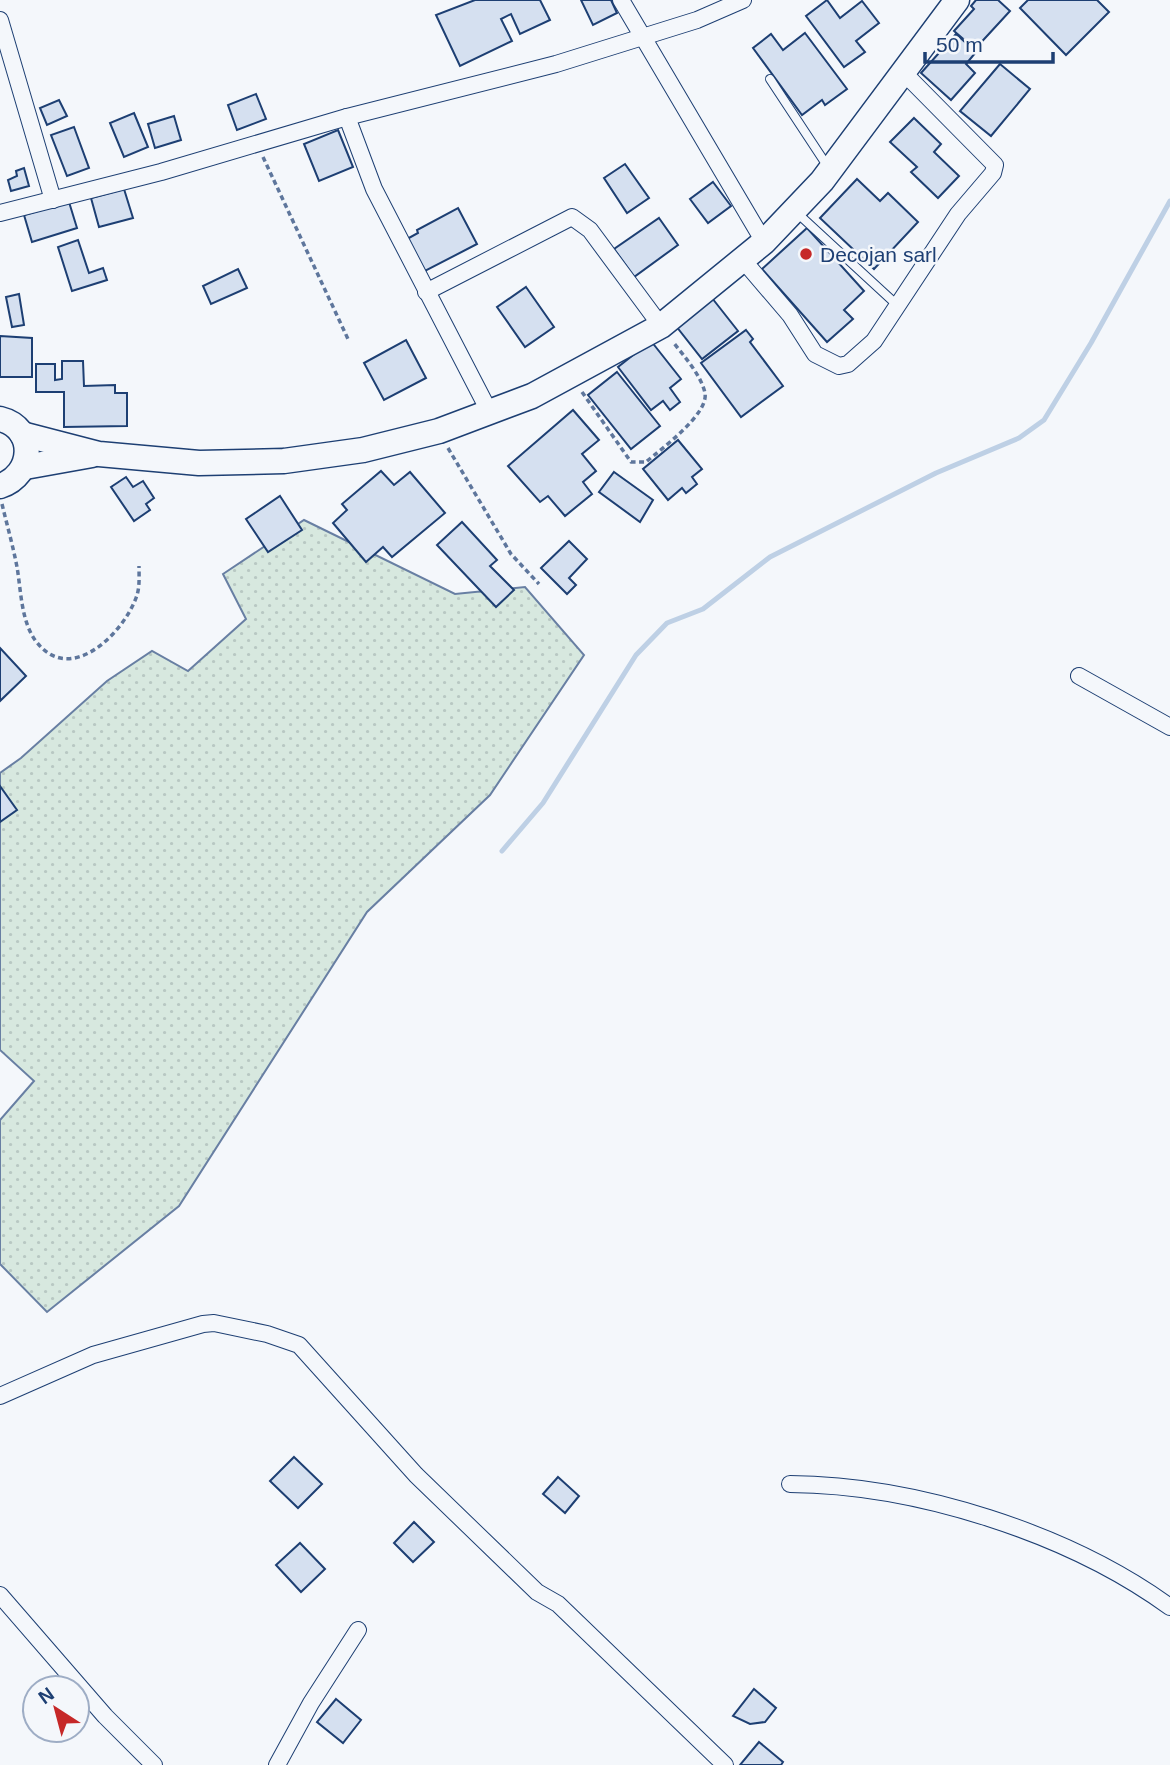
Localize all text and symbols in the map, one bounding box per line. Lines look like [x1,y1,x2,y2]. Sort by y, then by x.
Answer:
scale bar [925,21,1053,65]
text: 50 m [936,33,983,56]
place label: Decojan sarl [820,243,937,266]
marker: Decojan sarl [798,246,814,262]
north arrow [21,1674,91,1744]
text: N [35,1683,58,1708]

